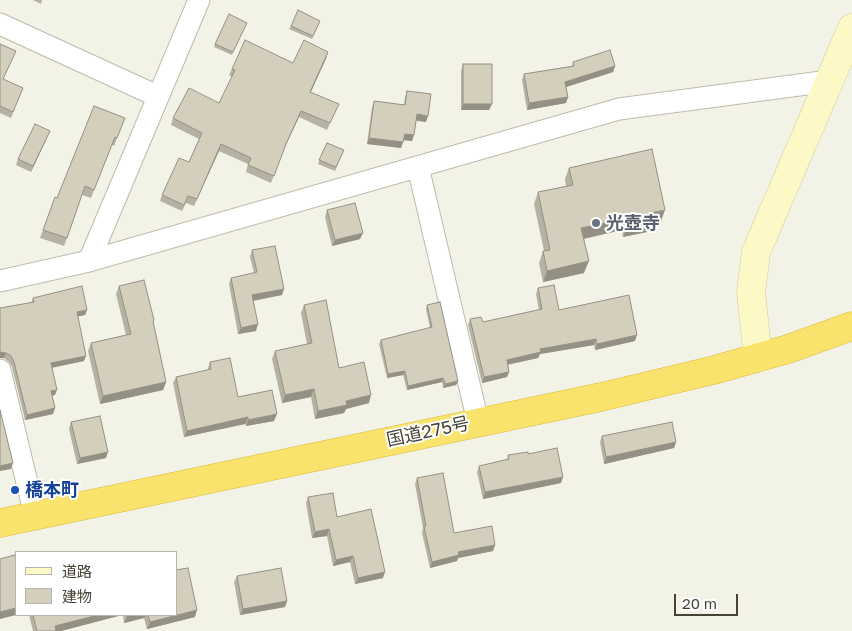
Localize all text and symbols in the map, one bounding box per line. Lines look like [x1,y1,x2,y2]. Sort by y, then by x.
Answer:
place label: 光壺寺 [606,212,660,234]
marker: 光壺寺 [590,217,602,229]
street label: 国道275号 [384,413,472,451]
place label: 橋本町 [25,479,79,501]
marker: 橋本町 [9,484,21,496]
legend [15,551,178,616]
text: 道路 [62,562,92,580]
scale bar [677,584,741,616]
text: 建物 [62,587,92,605]
text: 20 m [682,594,717,612]

